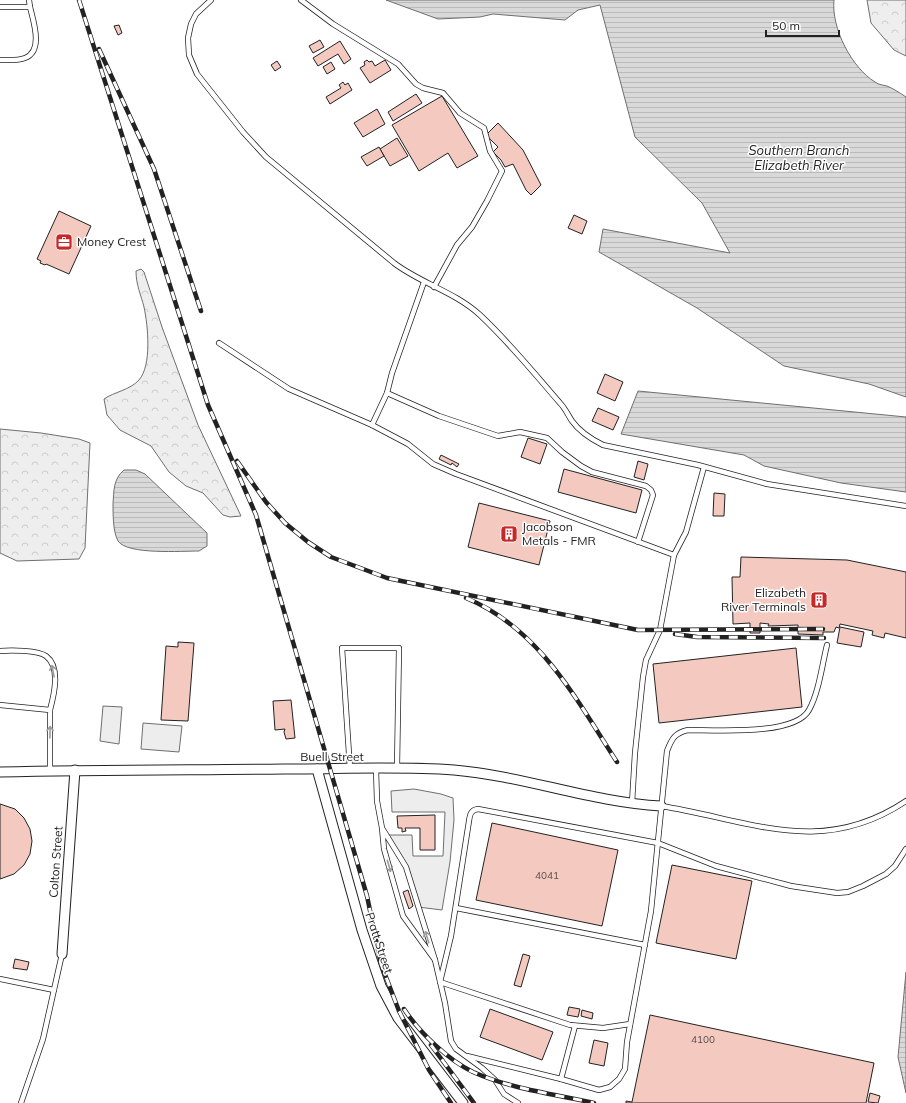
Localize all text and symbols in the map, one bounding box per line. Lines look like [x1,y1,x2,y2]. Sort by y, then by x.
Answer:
scale bar [766,12,839,38]
text: 50 m [772,18,800,33]
water label: Southern Branch Elizabeth River [749,142,849,173]
office icon: Money Crest [54,232,74,252]
place label: Money Crest [77,234,146,249]
place label: Jacobson Metals - FMR [522,519,596,548]
building icon: Jacobson Metals - FMR [499,524,519,544]
place label: Elizabeth River Terminals [721,585,806,614]
building icon: Elizabeth River Terminals [809,590,829,610]
one-way arrow [49,665,57,678]
one-way arrow [46,726,54,739]
street label: Buell Street [300,749,364,764]
street label: Colton Street [46,826,65,898]
one-way arrow [386,860,393,873]
house number: 4041 [535,869,559,882]
street label: Pratt Street [362,910,396,975]
one-way arrow [423,930,430,943]
house number: 4100 [691,1033,715,1046]

